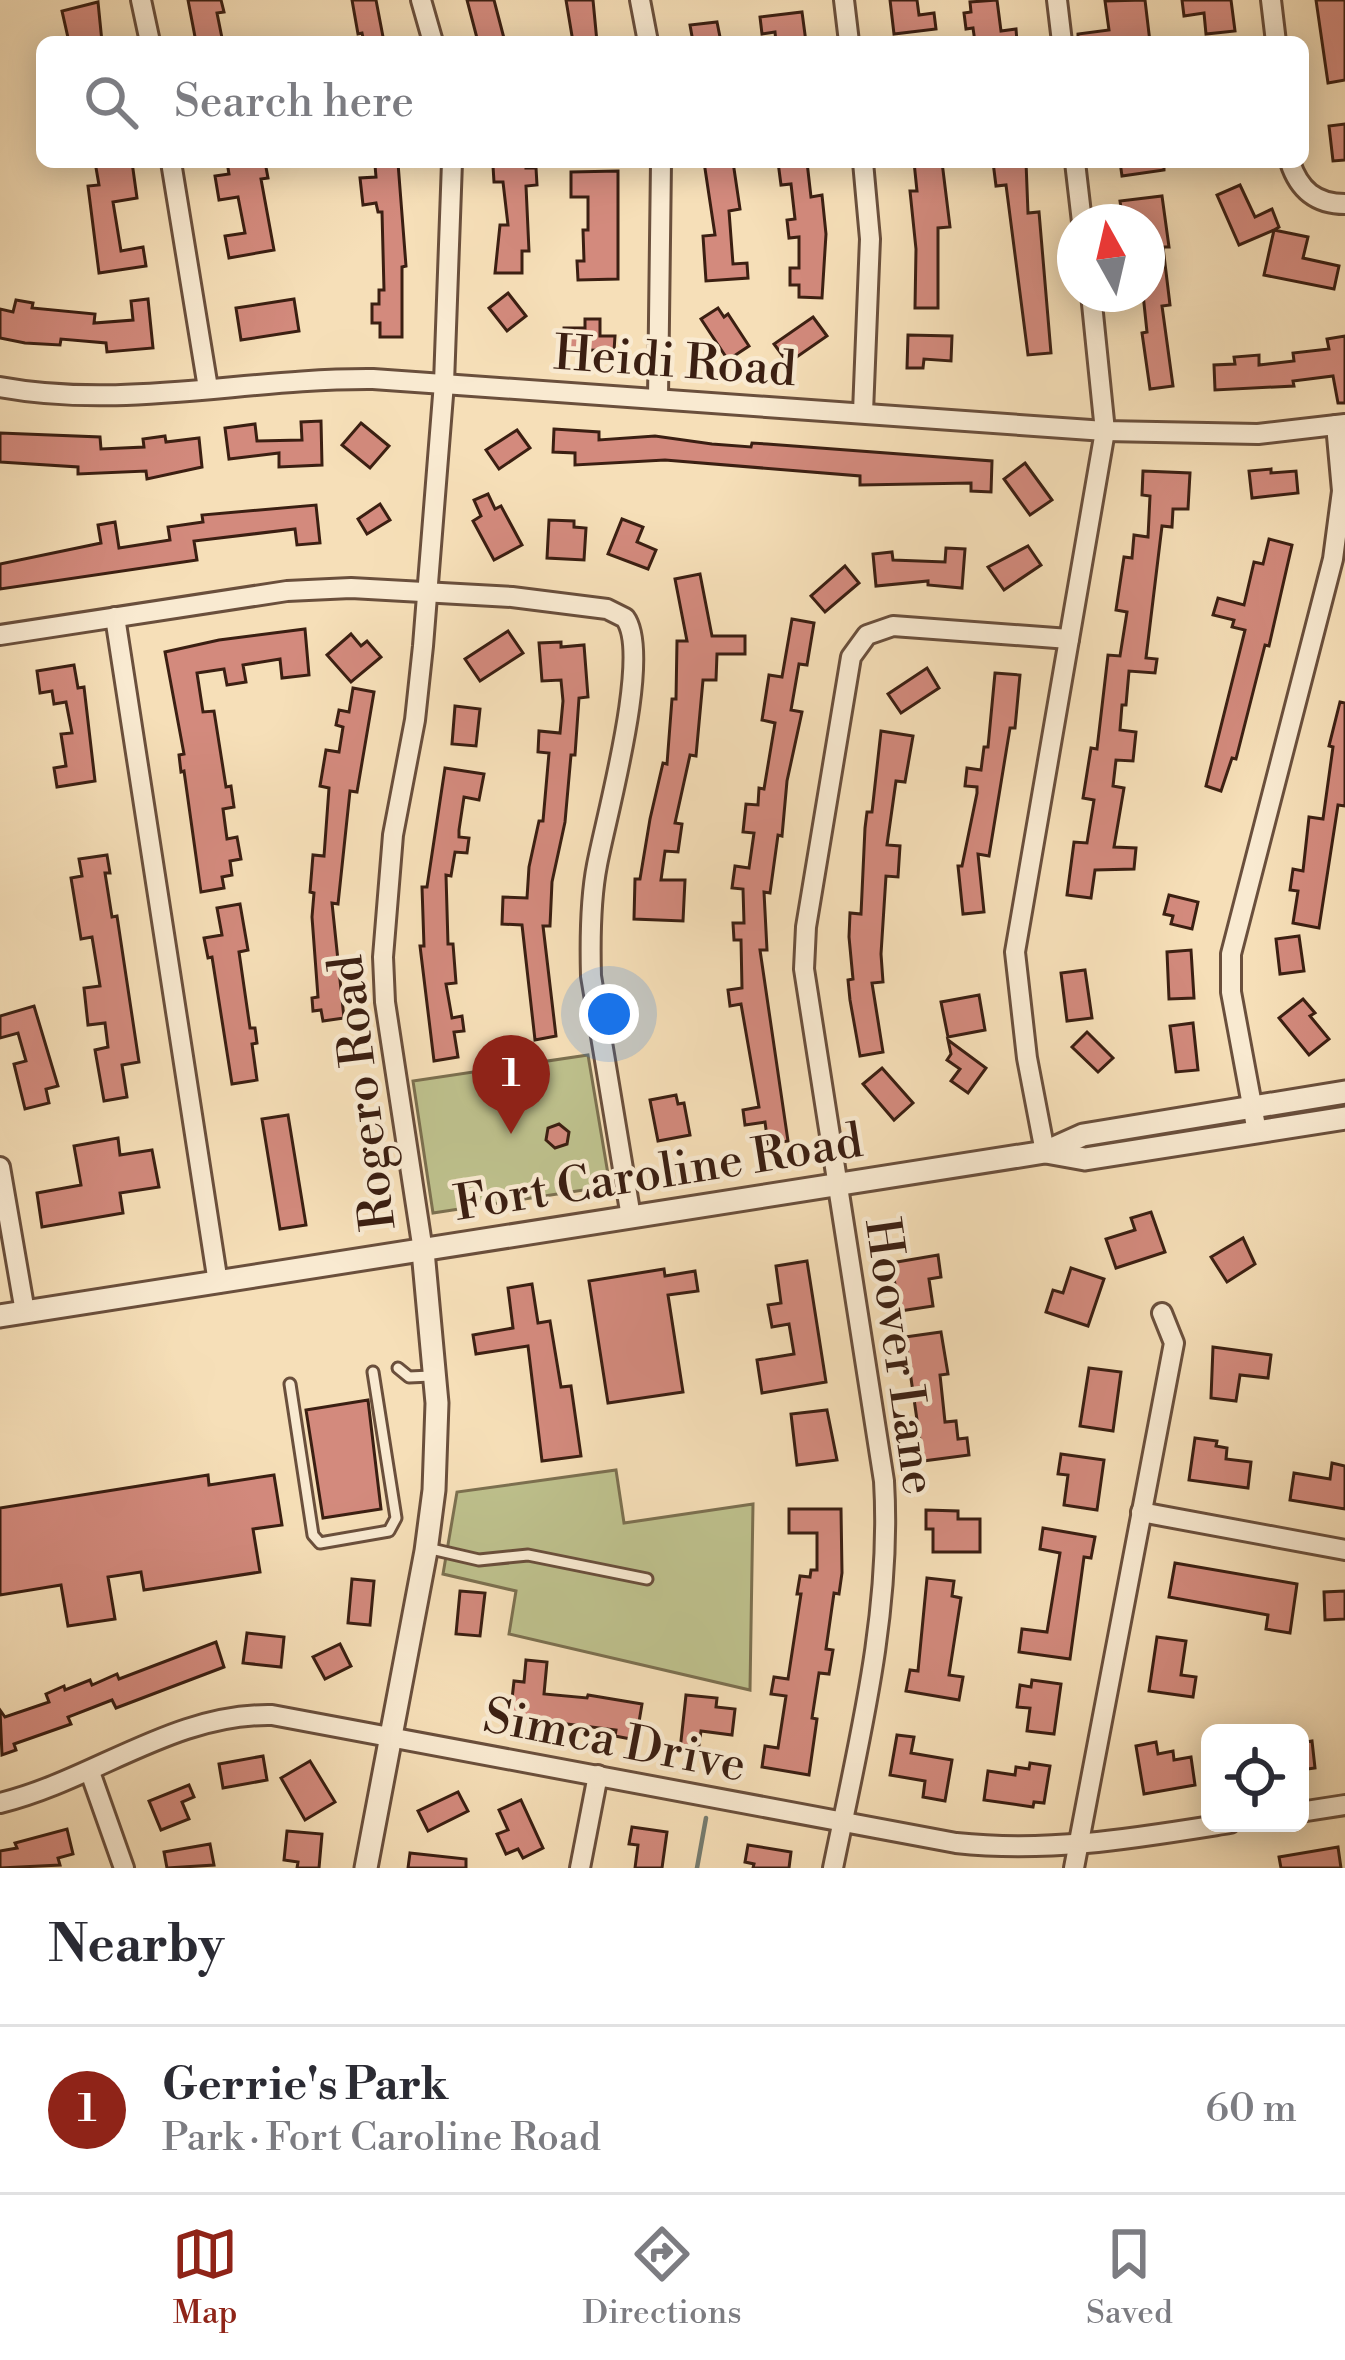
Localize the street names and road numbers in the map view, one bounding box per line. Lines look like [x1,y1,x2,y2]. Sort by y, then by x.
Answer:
street label: Heidi Road [552,325,798,401]
street label: Rogero Road [317,952,411,1234]
street label: Fort Caroline Road [450,1112,867,1236]
street label: Hoover Lane [850,1214,948,1498]
street label: Simca Drive [478,1687,751,1797]

